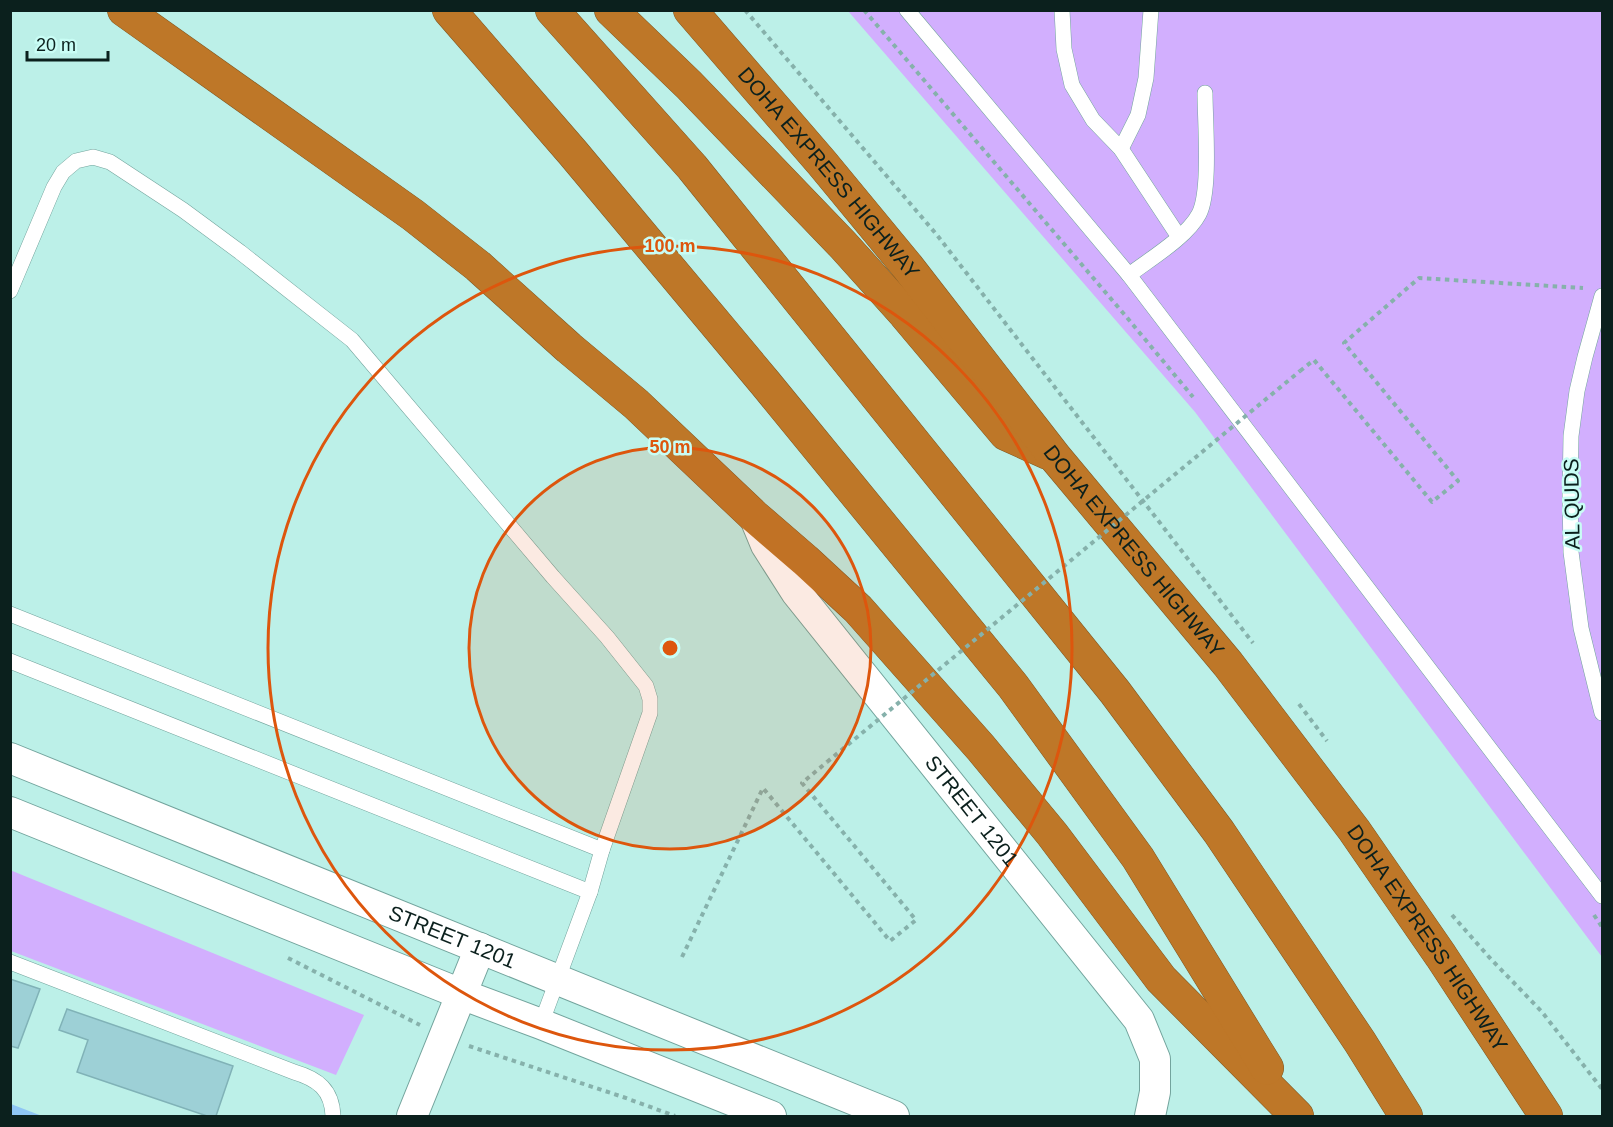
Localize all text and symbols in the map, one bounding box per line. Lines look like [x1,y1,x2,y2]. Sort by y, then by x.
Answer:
scale bar [27,24,108,62]
text: 20 m [36,35,76,55]
street label: DOHA EXPRESS HIGHWAY [734,63,924,283]
text: 100 m [644,236,696,256]
text: 50 m [649,437,691,457]
street label: DOHA EXPRESS HIGHWAY [1039,441,1229,661]
street label: AL QUDS [1559,458,1584,550]
centre of rings [660,638,680,658]
street label: STREET 1201 [921,751,1023,871]
street label: DOHA EXPRESS HIGHWAY [1343,820,1512,1055]
street label: STREET 1201 [385,901,519,973]

